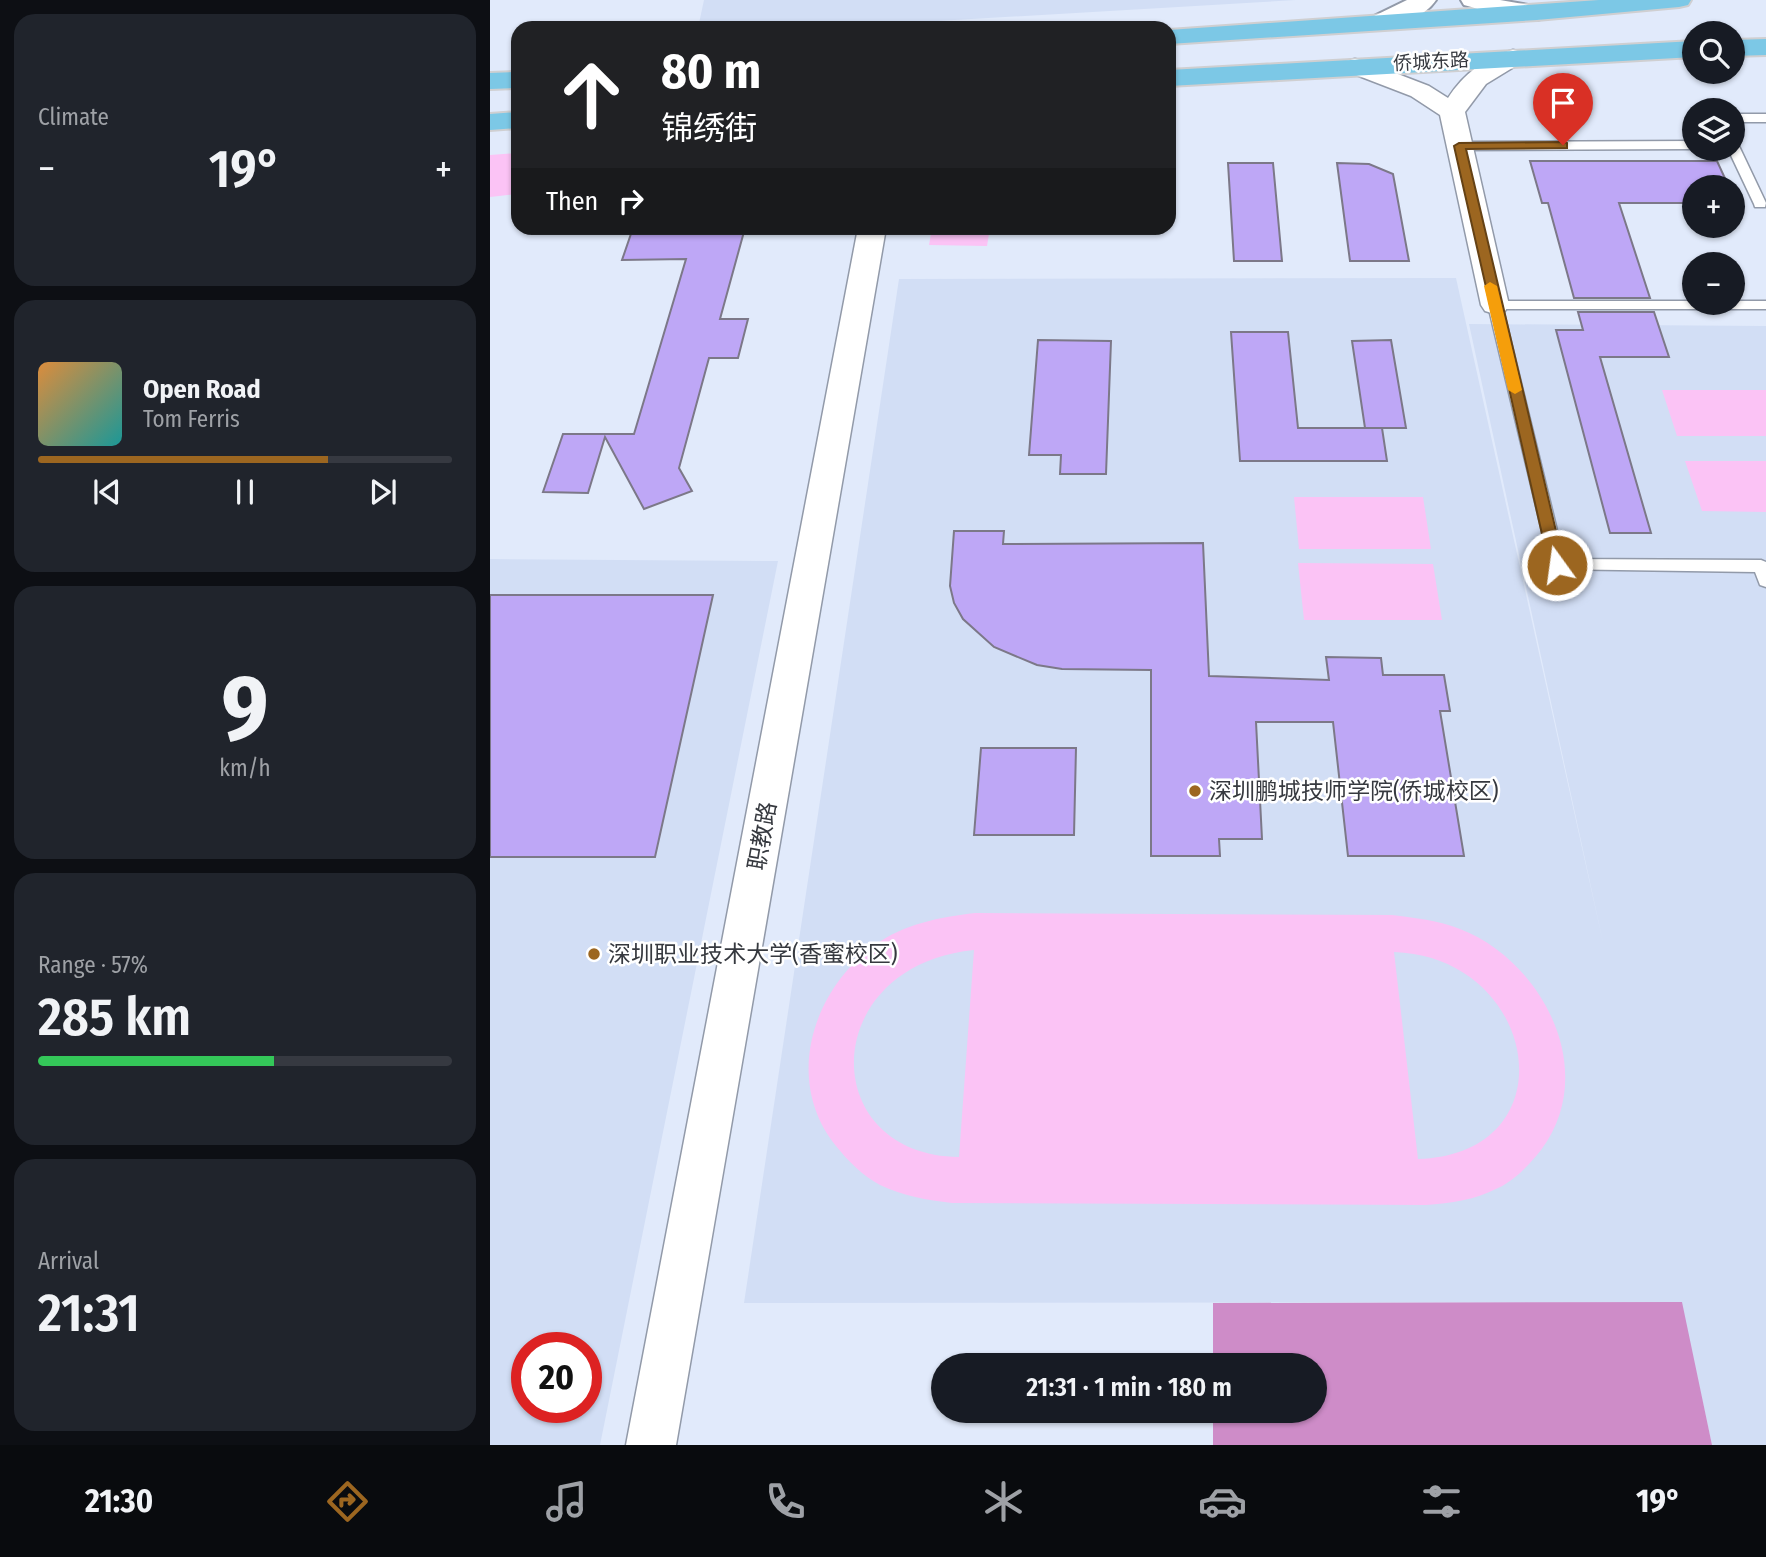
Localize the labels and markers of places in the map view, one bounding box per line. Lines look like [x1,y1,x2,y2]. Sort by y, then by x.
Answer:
pin [1533,73,1593,145]
place label: 深圳鹏城技师学院(侨城校区) [1209,777,1499,805]
marker: 深圳鹏城技师学院(侨城校区) [1187,783,1203,799]
place label: 深圳职业技术大学(香蜜校区) [608,940,898,968]
marker: 深圳职业技术大学(香蜜校区) [586,946,602,962]

